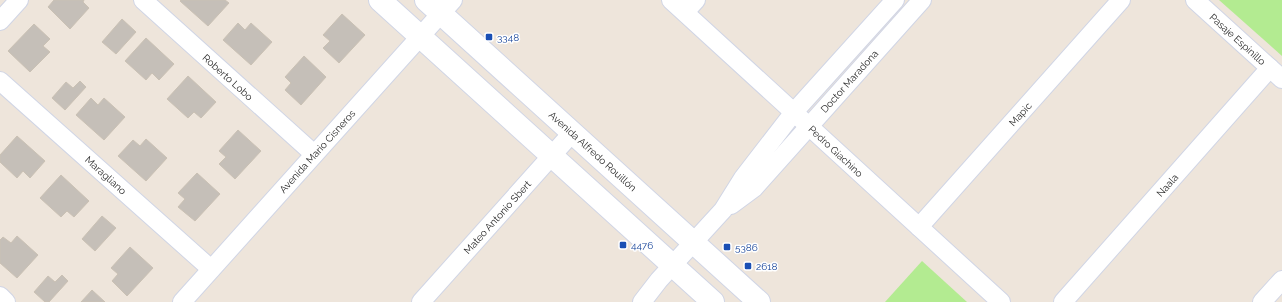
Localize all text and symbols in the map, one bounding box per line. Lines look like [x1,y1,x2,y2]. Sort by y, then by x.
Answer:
street label: Pasaje Espinillo [1208,11,1268,67]
marker: 3348 [484,32,494,42]
place label: 3348 [497,32,519,43]
street label: Doctor Maradona [818,48,880,115]
street label: Roberto Lobo [200,52,255,103]
street label: Mapic [1007,100,1034,128]
street label: Avenida Mario Cisneros [277,107,358,195]
street label: Avenida Alfredo Rouillón [547,109,639,194]
street label: Pedro Giachino [806,123,865,179]
street label: Maragliano [83,154,128,197]
street label: Naala [1154,172,1180,199]
street label: Mateo Antonio Sbert [462,178,534,256]
marker: 4476 [618,240,628,250]
place label: 4476 [631,240,653,251]
marker: 5386 [722,242,732,252]
place label: 5386 [735,242,758,253]
marker: 2618 [743,261,753,271]
place label: 2618 [756,261,778,272]

